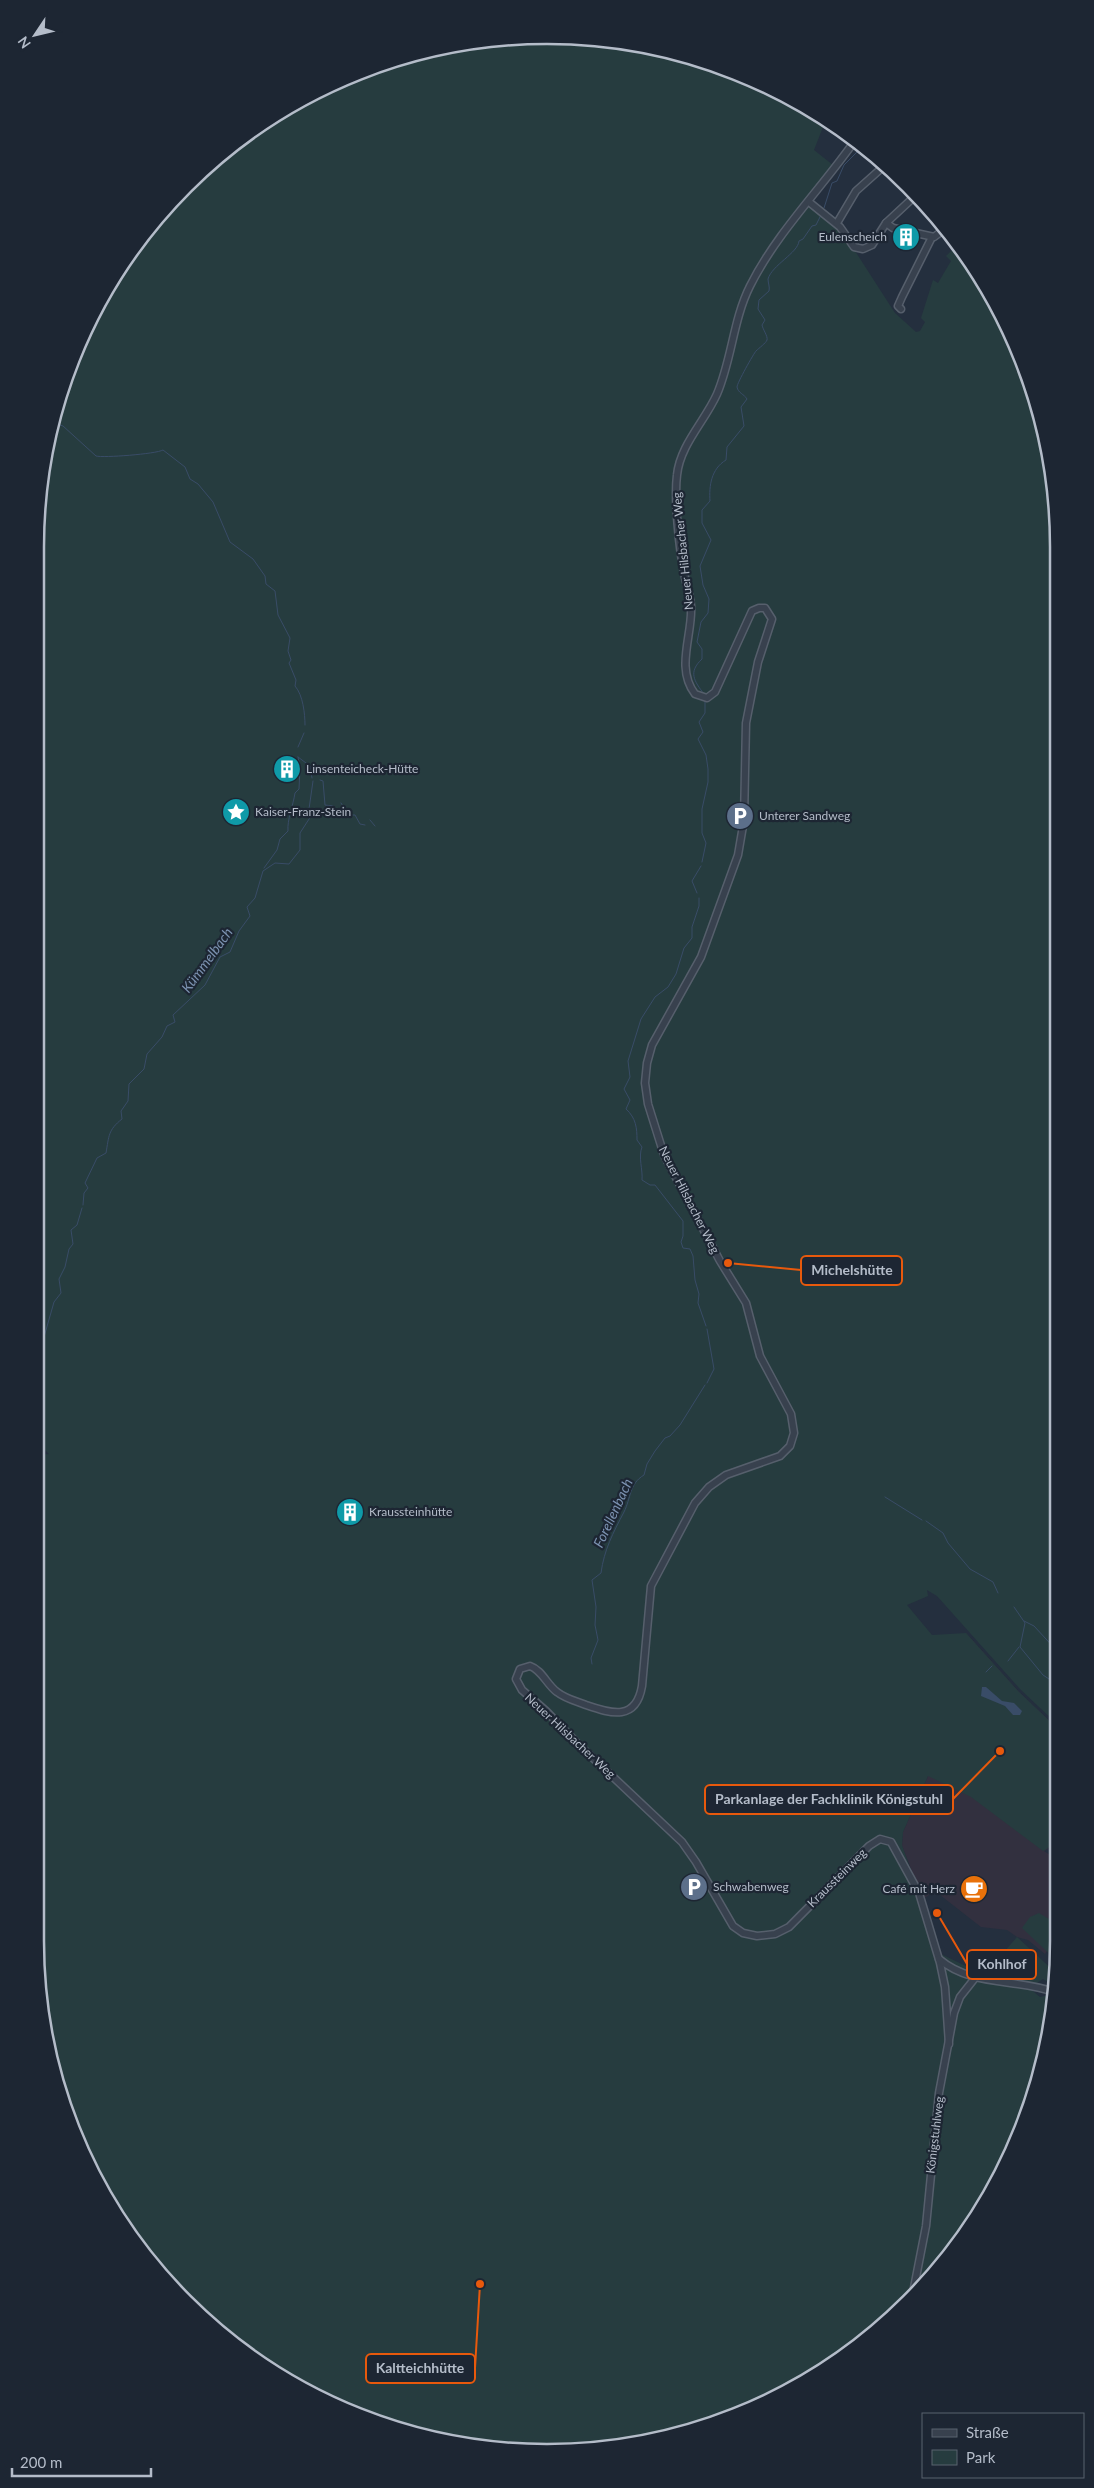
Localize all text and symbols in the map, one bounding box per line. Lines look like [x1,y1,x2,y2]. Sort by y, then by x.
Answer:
north arrow [10,10,60,60]
text: N [14,33,34,52]
building icon: Eulenscheich [891,222,921,252]
place label: Eulenscheich [819,229,887,244]
street label: Neuer Hilsbacher Weg [669,491,696,611]
building icon: Linsenteicheck-Hütte [272,754,302,784]
place label: Linsenteicheck-Hütte [306,761,418,776]
place icon: Kaiser-Franz-Stein [221,797,251,827]
parking icon: Unterer Sandweg [725,801,755,831]
place label: Kaiser-Franz-Stein [255,804,351,819]
place label: Unterer Sandweg [759,808,850,823]
water label: Kümmelbach [177,924,236,995]
street label: Neuer Hilsbacher Weg [656,1144,723,1256]
callout: Michelshütte [801,1256,902,1285]
text: Michelshütte [811,1261,893,1278]
water label: Forellenbach [589,1476,636,1550]
building icon: Kraussteinhütte [335,1497,365,1527]
place label: Kraussteinhütte [369,1504,452,1519]
street label: Neuer Hilsbacher Weg [522,1690,619,1781]
callout: Parkanlage der Fachklinik Königstuhl [705,1785,953,1814]
text: Parkanlage der Fachklinik Königstuhl [715,1790,943,1807]
street label: Kraussteinweg [804,1845,869,1910]
parking icon: Schwabenweg [679,1872,709,1902]
cafe icon: Café mit Herz [959,1874,989,1904]
place label: Schwabenweg [713,1879,789,1894]
place label: Café mit Herz [882,1881,956,1896]
callout: Kohlhof [967,1950,1036,1979]
text: Kohlhof [977,1955,1027,1972]
street label: Königstuhlweg [922,2095,947,2174]
callout: Kaltteichhütte [366,2354,475,2383]
text: Kaltteichhütte [376,2359,465,2376]
legend [922,2413,1084,2478]
text: Straße [966,2423,1009,2441]
scale bar [12,2446,151,2478]
text: Park [966,2448,996,2466]
text: 200 m [20,2453,62,2471]

